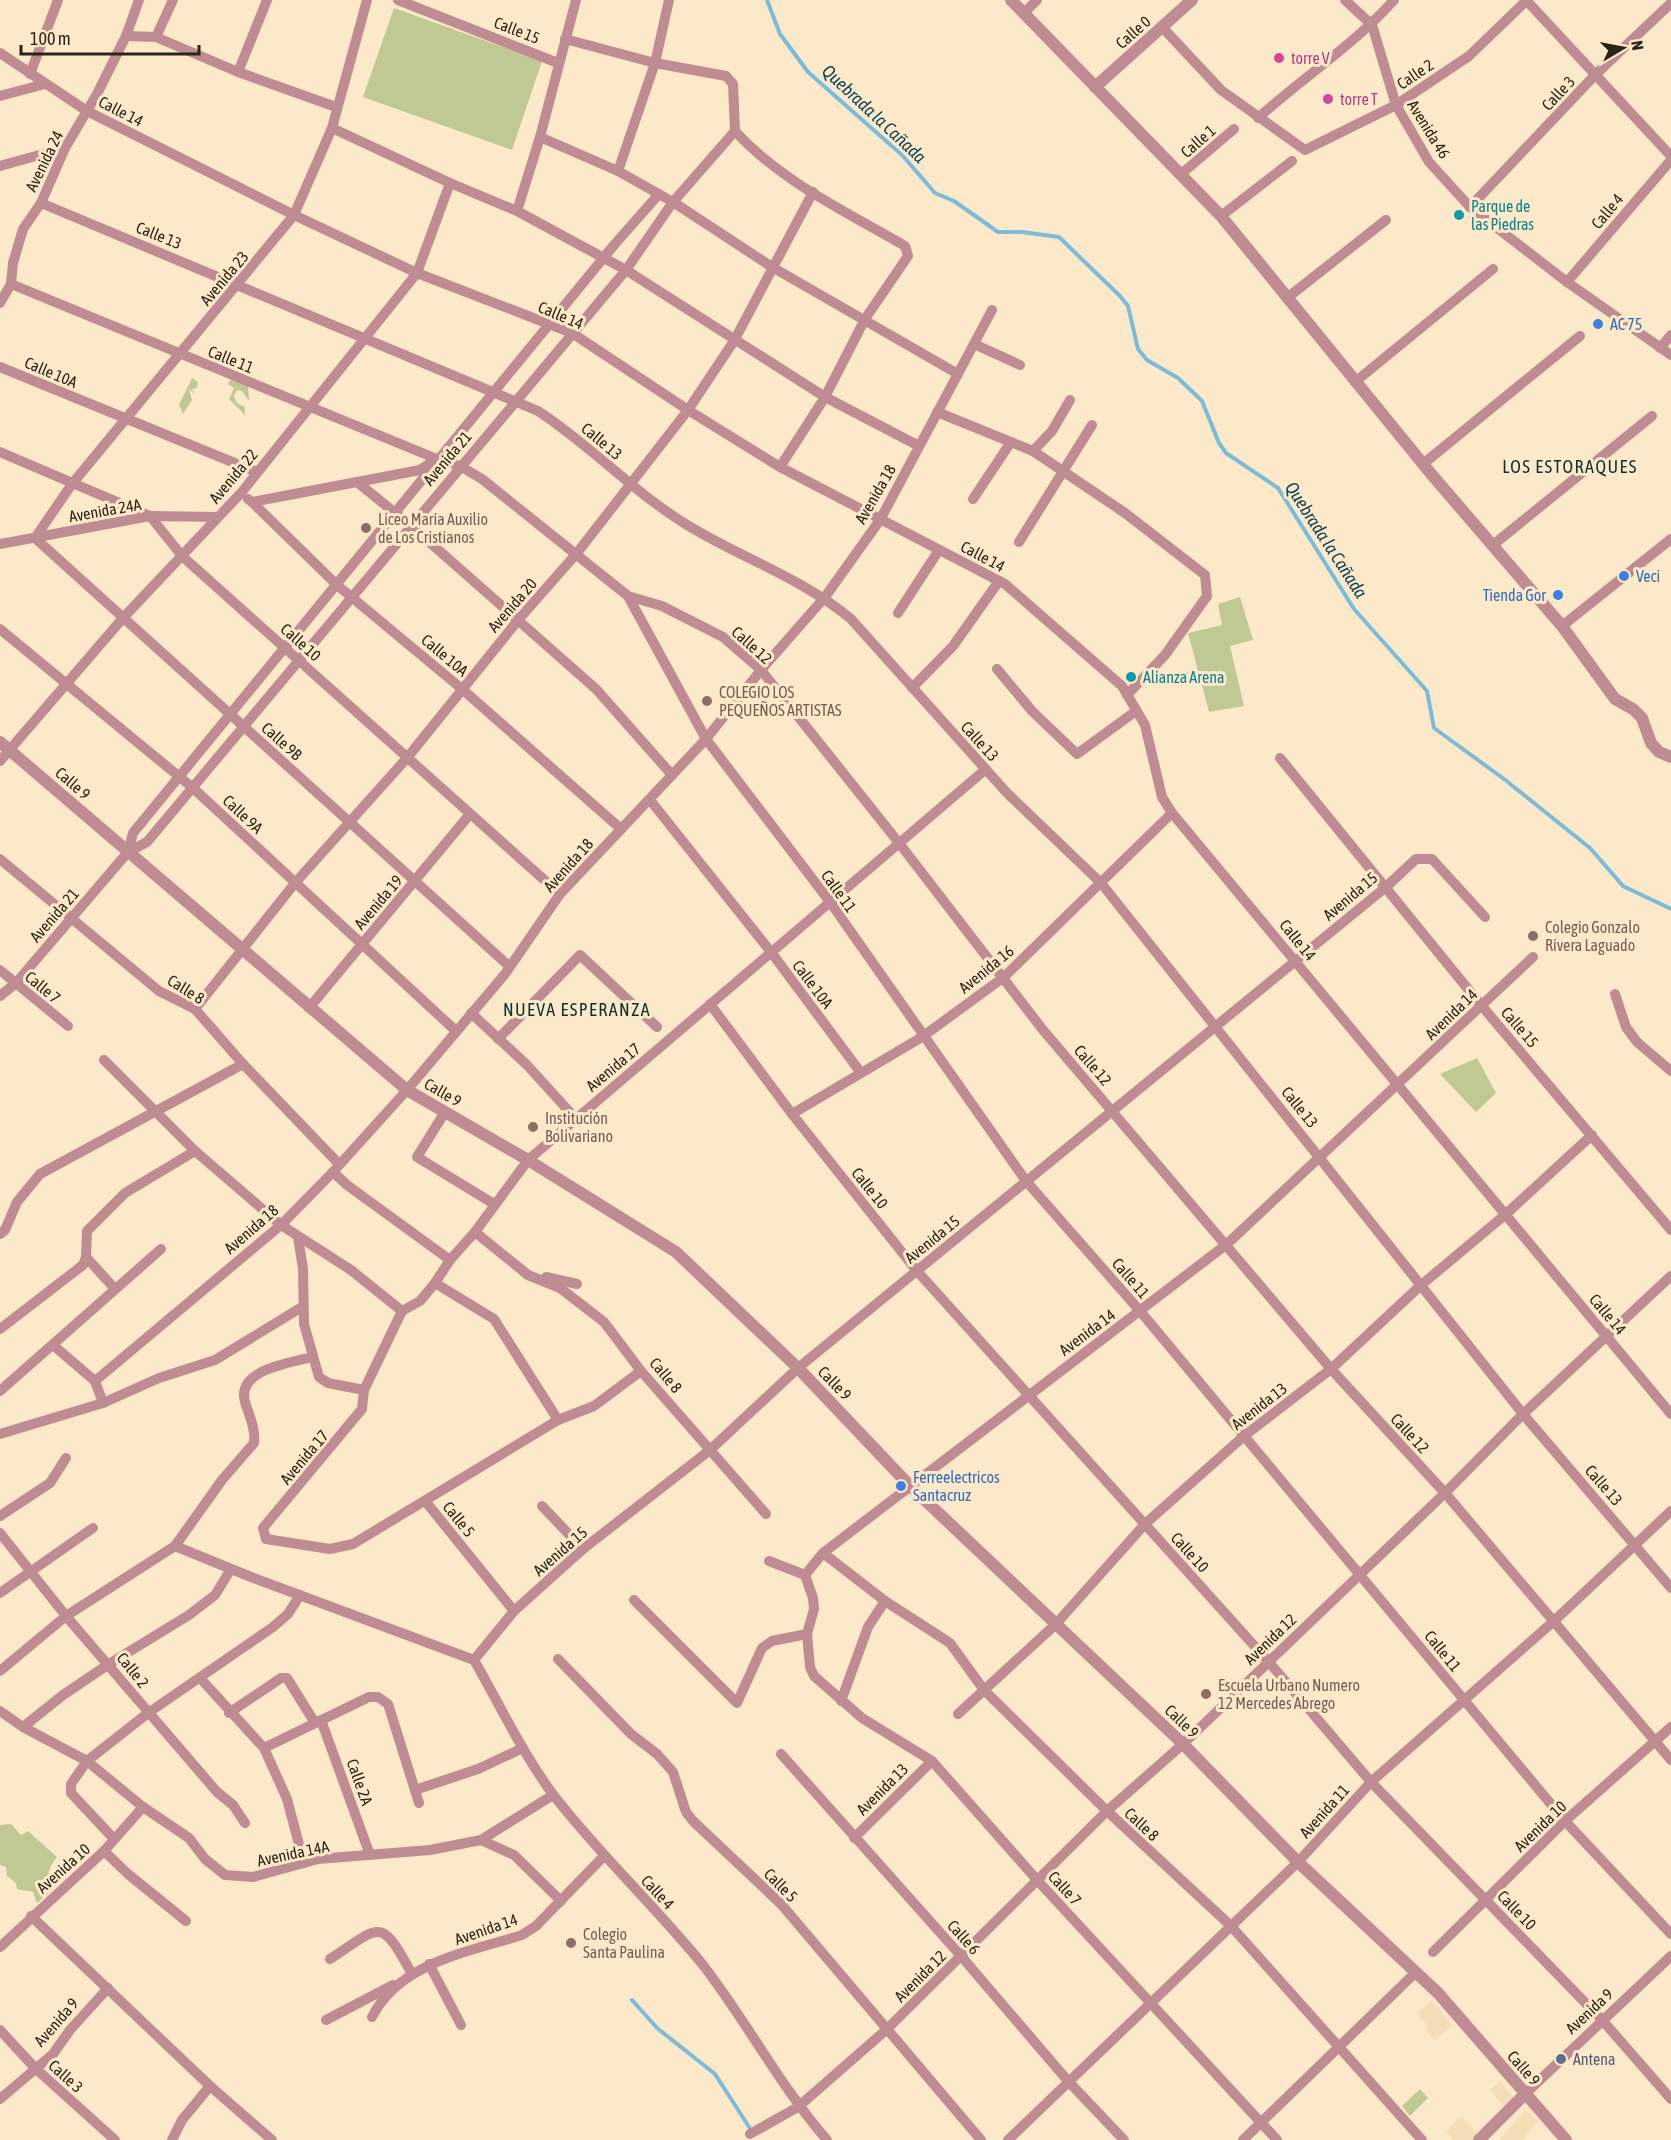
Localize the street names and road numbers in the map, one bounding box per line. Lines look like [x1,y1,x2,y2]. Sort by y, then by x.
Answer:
street label: Calle 0 [1112,12,1154,52]
street label: Calle 15 [492,13,542,47]
street label: Calle 2 [1393,55,1437,93]
street label: Calle 3 [1538,72,1578,114]
street label: Calle 14 [96,92,146,130]
street label: Avenida 46 [1404,97,1454,161]
street label: Calle 1 [1177,121,1219,161]
street label: Avenida 24 [22,128,66,194]
street label: Calle 4 [1587,190,1627,232]
street label: Calle 13 [134,218,184,252]
street label: Avenida 23 [196,247,252,309]
street label: Calle 14 [536,297,586,333]
street label: Calle 11 [206,342,256,376]
street label: Calle 10A [22,353,80,391]
street label: Calle 13 [578,419,626,463]
street label: Avenida 21 [419,427,475,489]
street label: Avenida 22 [205,445,261,507]
street label: Avenida 18 [851,461,899,527]
street label: Avenida 24A [67,495,143,525]
street label: Calle 14 [958,537,1008,575]
street label: Avenida 20 [484,574,540,636]
street label: Calle 10 [277,619,325,665]
street label: Calle 12 [728,622,776,668]
street label: Calle 10A [418,630,472,680]
street label: Calle 13 [957,717,1003,765]
street label: Calle 9B [258,718,306,764]
street label: Calle 9 [52,763,94,803]
street label: Calle 9A [219,791,267,837]
street label: Avenida 18 [539,835,597,895]
street label: Calle 11 [818,867,860,915]
street label: Avenida 15 [1319,868,1381,924]
street label: Avenida 19 [350,871,406,933]
street label: Avenida 21 [26,884,82,946]
street label: Calle 14 [1276,916,1320,964]
street label: Avenida 16 [955,941,1017,997]
street label: Calle 10A [789,957,837,1012]
street label: Calle 7 [22,967,64,1007]
street label: Calle 8 [164,971,208,1007]
street label: Avenida 14 [1421,985,1481,1043]
street label: Calle 15 [1498,1003,1542,1051]
street label: Avenida 17 [582,1039,644,1095]
street label: Calle 12 [1071,1041,1115,1089]
street label: Calle 9 [421,1074,465,1110]
street label: Calle 13 [1278,1083,1322,1131]
street label: Calle 10 [848,1164,892,1212]
street label: Avenida 18 [220,1201,282,1257]
street label: Avenida 15 [901,1211,963,1267]
street label: Calle 11 [1109,1254,1153,1302]
street label: Calle 14 [1586,1290,1630,1338]
street label: Avenida 14 [1056,1305,1118,1359]
street label: Calle 8 [646,1354,686,1396]
street label: Calle 9 [815,1362,855,1404]
street label: Avenida 13 [1228,1379,1290,1433]
street label: Calle 12 [1387,1410,1433,1456]
street label: Avenida 17 [276,1426,332,1488]
street label: Calle 13 [1582,1461,1626,1509]
street label: Calle 5 [439,1498,479,1540]
street label: Avenida 15 [529,1523,591,1579]
street label: Calle 10 [1167,1528,1213,1576]
street label: Avenida 12 [1240,1610,1300,1668]
street label: Calle 11 [1421,1627,1465,1675]
street label: Calle 2 [113,1649,153,1691]
street label: Calle 9 [1161,1701,1203,1741]
street label: Calle 2A [343,1756,377,1808]
street label: Avenida 13 [853,1760,911,1818]
street label: Avenida 11 [1295,1781,1353,1841]
street label: Avenida 10 [1510,1797,1570,1855]
street label: Calle 8 [1121,1804,1163,1844]
street label: Avenida 14A [255,1837,331,1869]
street label: Avenida 10 [33,1839,93,1897]
street label: Calle 5 [761,1865,801,1905]
street label: Calle 7 [1045,1867,1085,1909]
street label: Calle 4 [638,1871,678,1913]
street label: Calle 10 [1494,1887,1540,1933]
street label: Avenida 14 [452,1910,520,1948]
street label: Calle 6 [944,1916,984,1958]
street label: Avenida 12 [891,1947,949,2005]
street label: Avenida 9 [1562,1985,1616,2037]
street label: Avenida 9 [30,1994,82,2050]
street label: Calle 9 [1504,2047,1544,2089]
street label: Calle 3 [45,2056,87,2096]

